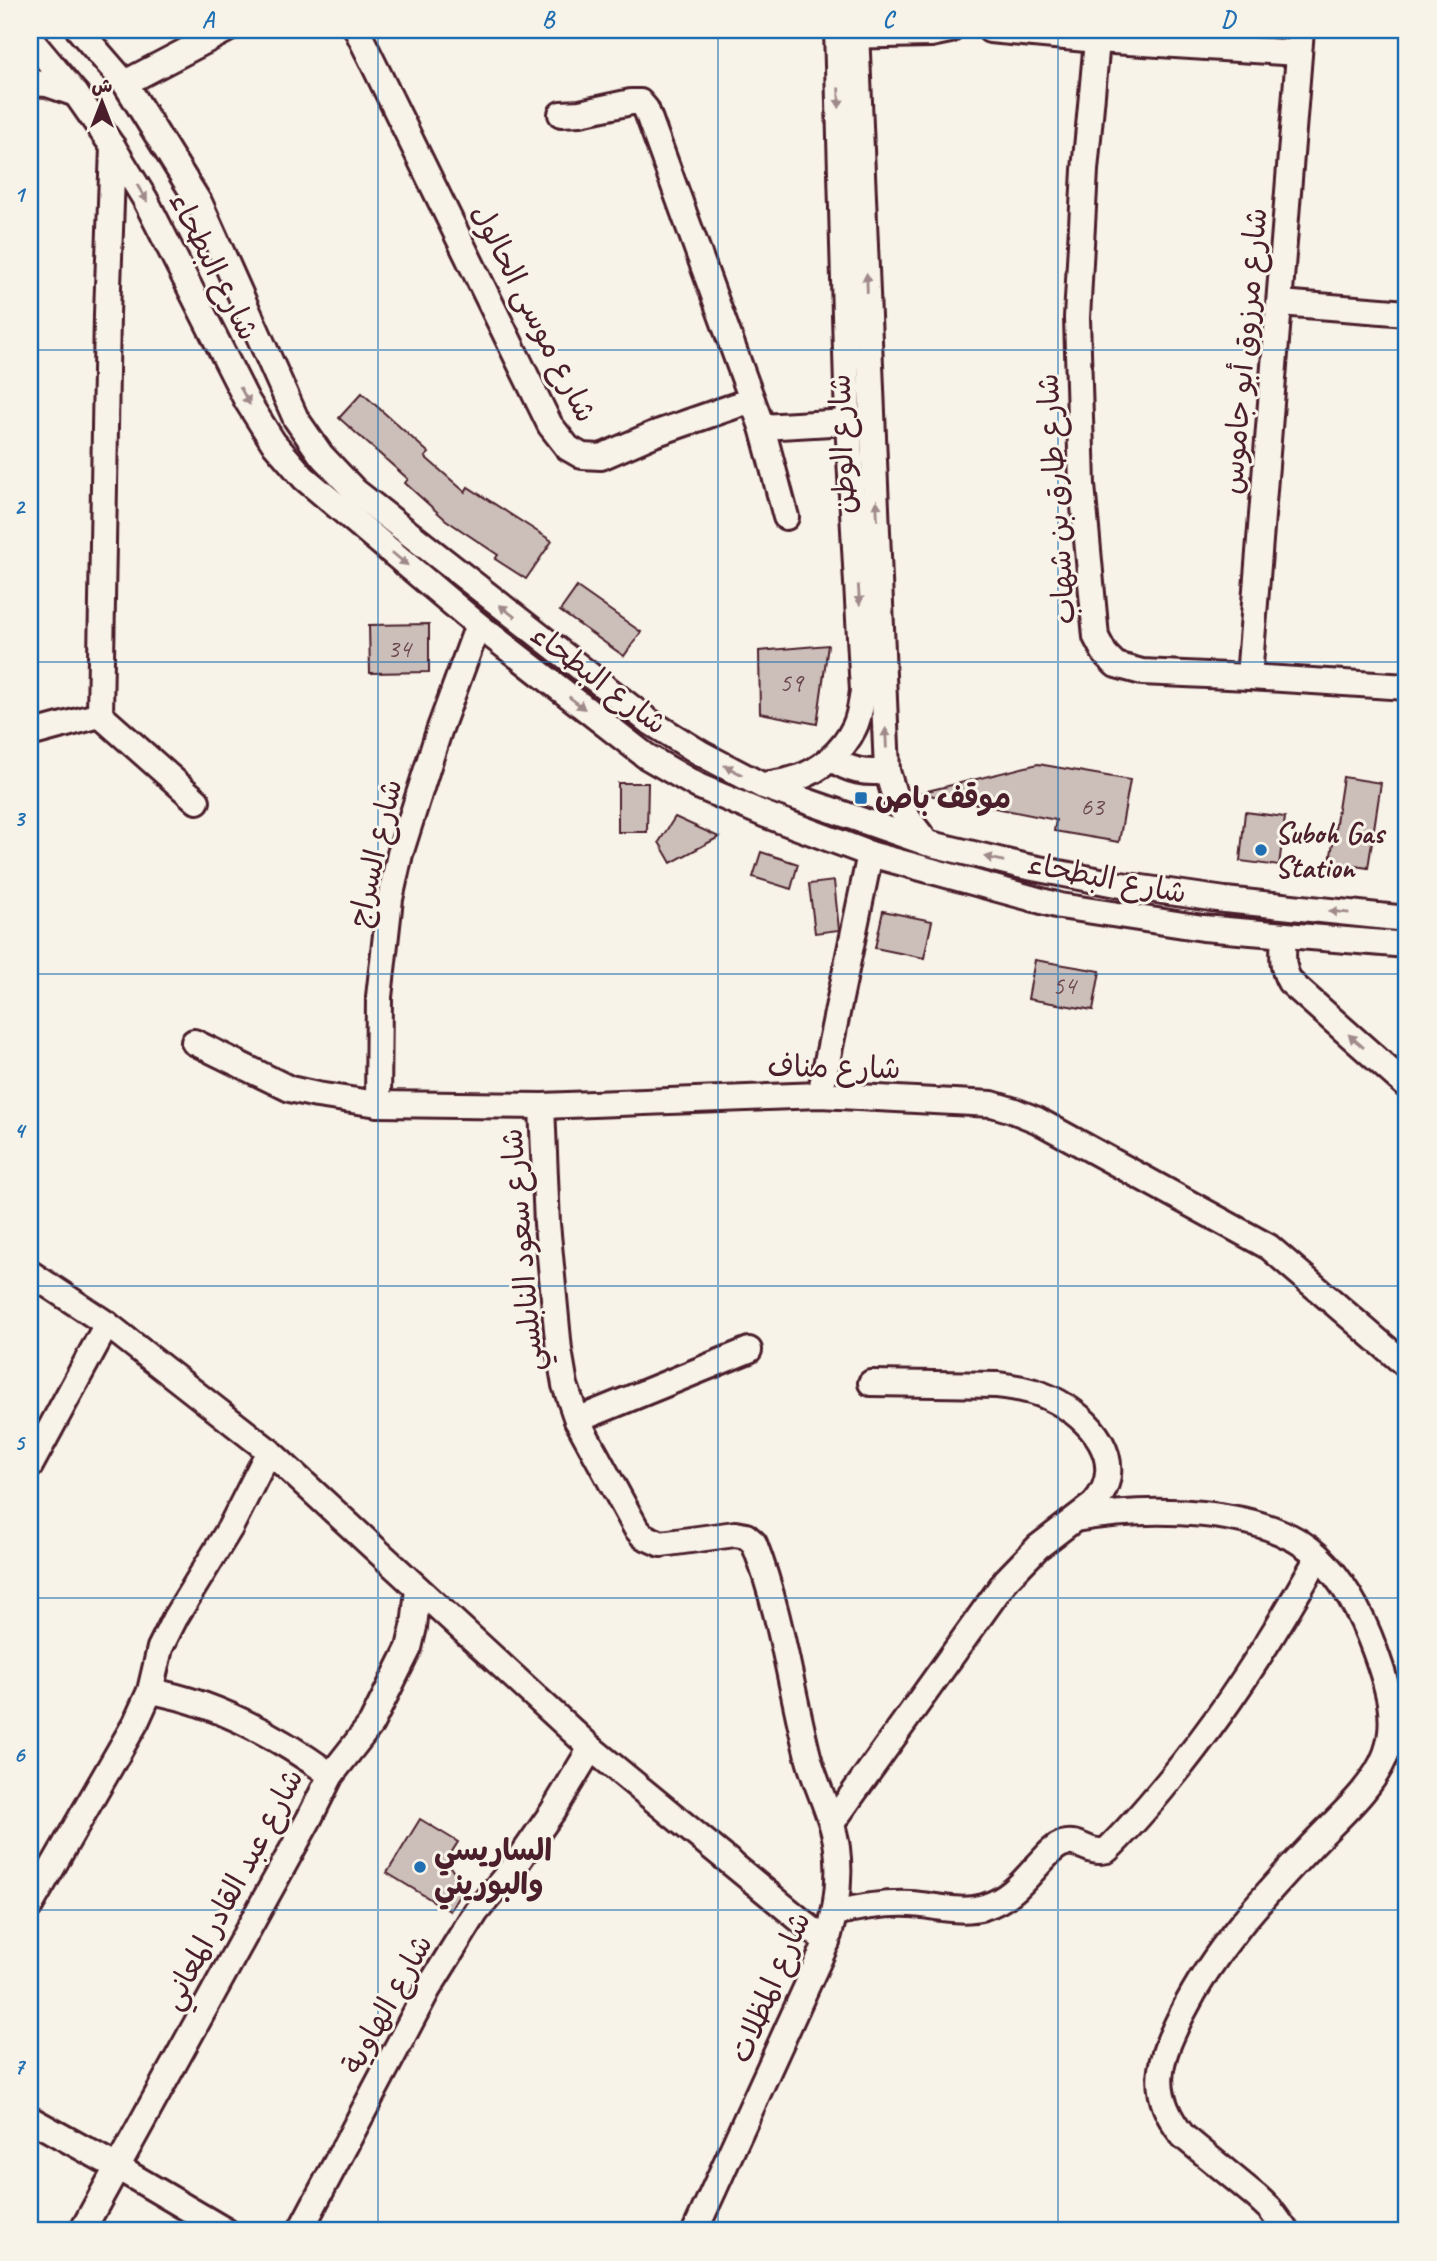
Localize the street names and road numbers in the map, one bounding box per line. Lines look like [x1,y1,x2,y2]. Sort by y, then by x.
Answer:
street label: شارع البطحاء [159,186,268,347]
street label: شارع موسى الحالول [461,197,605,429]
street label: شارع مرزوق أبو جاموس [1213,206,1277,496]
street label: شارع طارق بن شهاب [1028,372,1086,626]
street label: شارع الوطن [821,373,865,515]
street label: شارع البطحاء [522,615,675,744]
street label: شارع السراج [340,775,412,931]
street label: شارع البطحاء [1024,844,1190,914]
street label: شارع مناف [767,1047,901,1089]
street label: شارع سعود النابلسي [492,1126,559,1373]
street label: شارع عبد القادر المعاني [152,1762,318,2019]
street label: شارع المظلات [721,1906,821,2069]
street label: شارع الهاوية [333,1928,443,2081]

